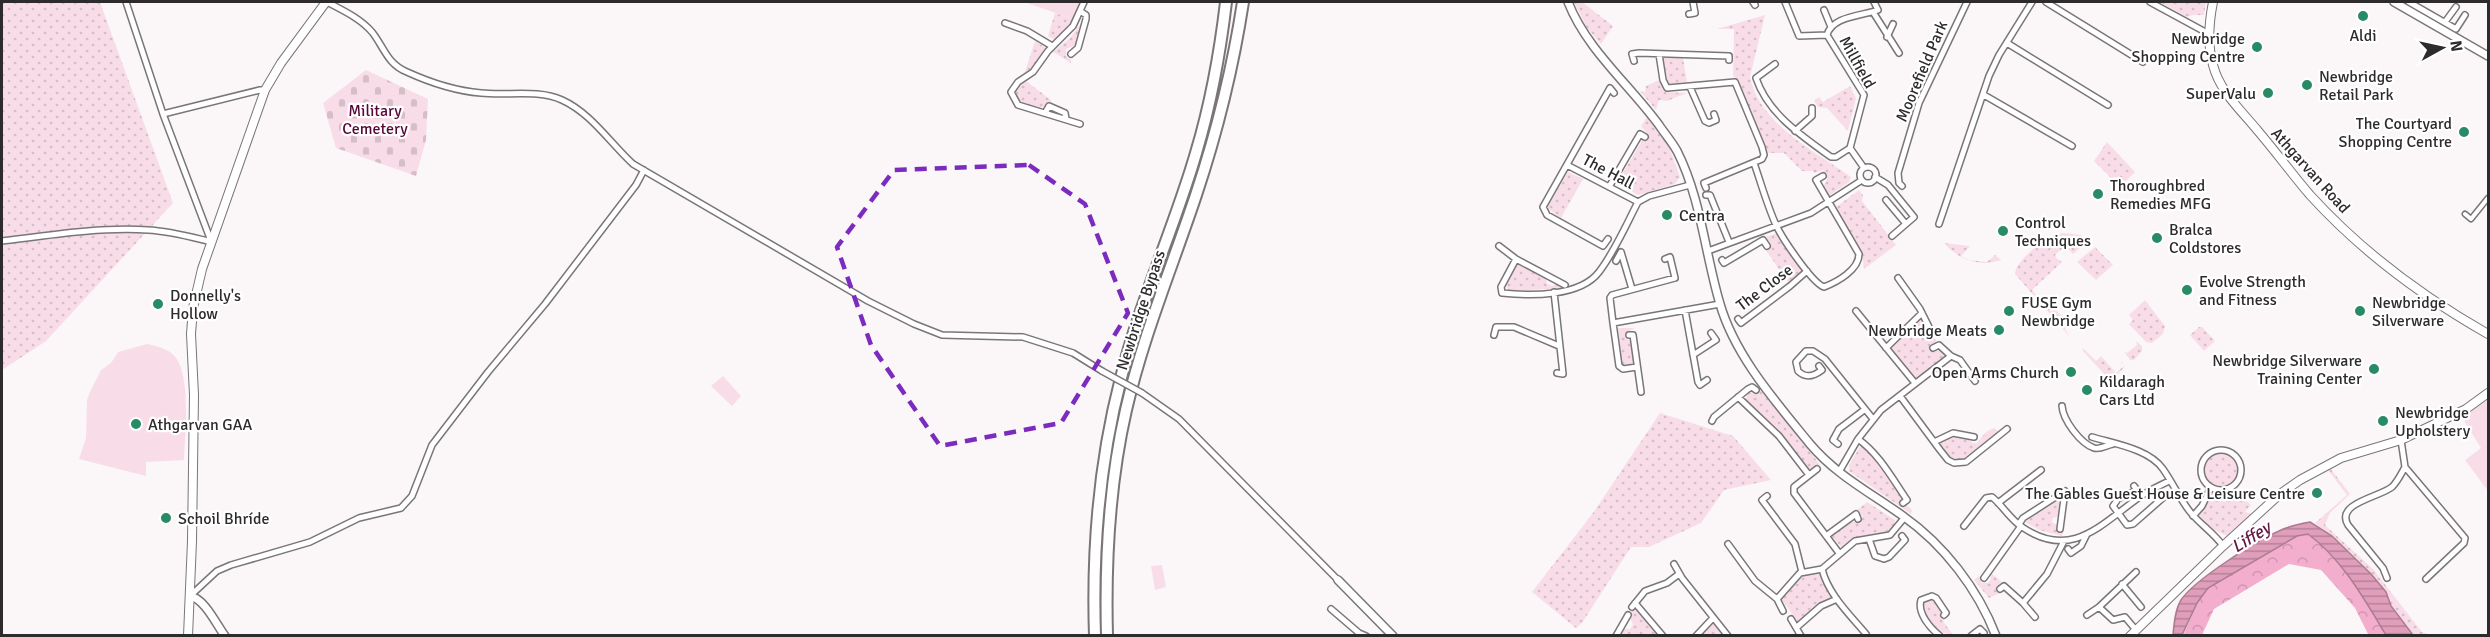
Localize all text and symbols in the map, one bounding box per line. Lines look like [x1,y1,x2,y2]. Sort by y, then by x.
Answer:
marker: Aldi [2356,9,2370,23]
street label: Moorefield Park [1892,18,1952,125]
north arrow [2412,18,2472,78]
place label: Aldi [2350,26,2377,46]
place label: Newbridge Shopping Centre [2132,29,2245,67]
street label: Millfield [1835,33,1880,92]
text: N [2445,39,2467,53]
marker: Newbridge Shopping Centre [2250,40,2264,54]
place label: Newbridge Retail Park [2319,67,2393,105]
marker: Newbridge Retail Park [2300,78,2314,92]
place label: SuperValu [2186,84,2256,104]
marker: SuperValu [2261,86,2275,100]
park label: Military Cemetery [342,101,408,139]
place label: The Courtyard Shopping Centre [2339,114,2452,152]
street label: Athgarvan Road [2266,124,2354,218]
marker: The Courtyard Shopping Centre [2457,125,2471,139]
street label: The Hall [1579,150,1638,194]
place label: Thoroughbred Remedies MFG [2110,176,2211,214]
marker: Thoroughbred Remedies MFG [2091,187,2105,201]
place label: Centra [1679,206,1725,226]
marker: Centra [1660,208,1674,222]
place label: Control Techniques [2015,213,2091,251]
place label: Bralca Coldstores [2169,220,2241,258]
marker: Control Techniques [1996,224,2010,238]
marker: Bralca Coldstores [2150,231,2164,245]
street label: Newbridge Bypass [1112,248,1170,373]
street label: The Close [1732,260,1797,316]
place label: Evolve Strength and Fitness [2199,272,2306,310]
marker: Evolve Strength and Fitness [2180,283,2194,297]
place label: Donnelly's Hollow [170,286,241,324]
place label: FUSE Gym Newbridge [2021,293,2095,331]
place label: Newbridge Silverware [2372,293,2446,331]
marker: Donnelly's Hollow [151,297,165,311]
marker: FUSE Gym Newbridge [2002,304,2016,318]
marker: Newbridge Silverware [2353,304,2367,318]
place label: Newbridge Meats [1868,321,1987,341]
marker: Newbridge Meats [1992,323,2006,337]
place label: Newbridge Silverware Training Center [2212,351,2362,389]
marker: Newbridge Silverware Training Center [2367,362,2381,376]
place label: Open Arms Church [1932,363,2059,383]
marker: Open Arms Church [2064,365,2078,379]
place label: Kildaragh Cars Ltd [2099,372,2165,410]
marker: Kildaragh Cars Ltd [2080,383,2094,397]
place label: Newbridge Upholstery [2395,403,2471,441]
marker: Newbridge Upholstery [2376,414,2390,428]
place label: Athgarvan GAA [148,415,252,435]
marker: Athgarvan GAA [129,417,143,431]
place label: The Gables Guest House & Leisure Centre [2025,484,2305,504]
marker: The Gables Guest House & Leisure Centre [2310,486,2324,500]
place label: Schoil Bhríde [178,509,269,529]
marker: Schoil Bhríde [159,511,173,525]
water label: Liffey [2227,515,2277,558]

